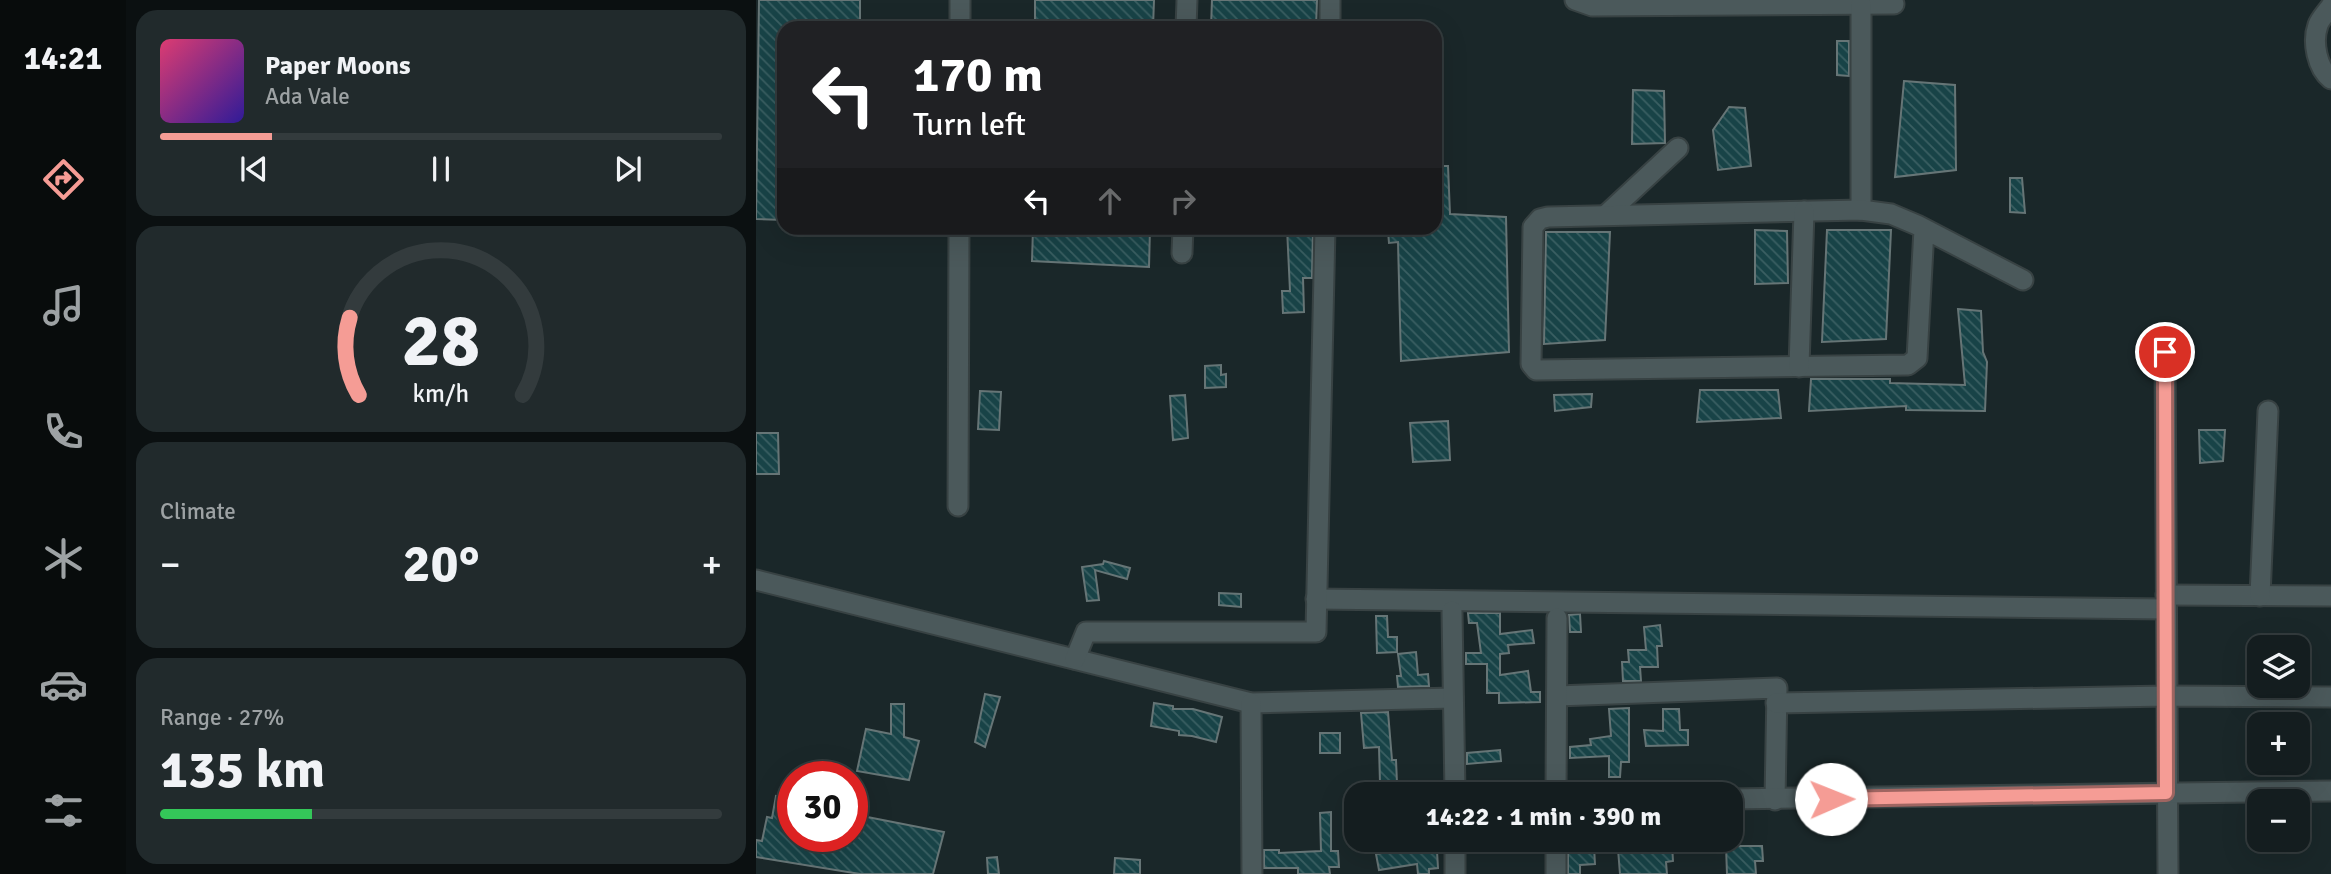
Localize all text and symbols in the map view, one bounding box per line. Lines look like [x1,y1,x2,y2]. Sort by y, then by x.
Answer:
text: 14:21 [24,39,102,78]
text: 170 m [913,45,1043,105]
icon: left [798,49,889,140]
text: Paper Moons [265,50,411,82]
text: Ada Vale [265,82,350,111]
text: Turn left [913,105,1026,144]
icon: previous [235,150,273,188]
icon: pause [422,150,460,188]
icon: next [609,150,647,188]
icon: directions [39,155,88,204]
icon: left [1018,182,1056,220]
icon: ahead [1091,182,1129,220]
icon: right [1164,182,1202,220]
icon: music [39,281,88,330]
text: 28 [402,297,480,386]
pin [2135,322,2195,382]
icon: arrive [2146,333,2184,371]
text: km/h [413,378,469,409]
icon: phone [39,407,88,456]
text: Climate [160,497,236,526]
text: 20° [403,532,479,596]
icon: climate [39,534,88,583]
text: − [160,541,181,588]
text: + [701,541,722,588]
map controls [2247,635,2310,852]
button: layers [2247,635,2310,698]
icon: car [39,660,88,709]
text: Range · 27% [160,703,284,732]
button: + [2247,712,2310,775]
text: 135 km [160,738,325,802]
speed limit sign: 30 [777,761,868,852]
position arrow [1794,762,1868,836]
icon: filters [39,786,88,835]
button: − [2247,789,2310,852]
text: 14:22 · 1 min · 390 m [1426,801,1661,833]

